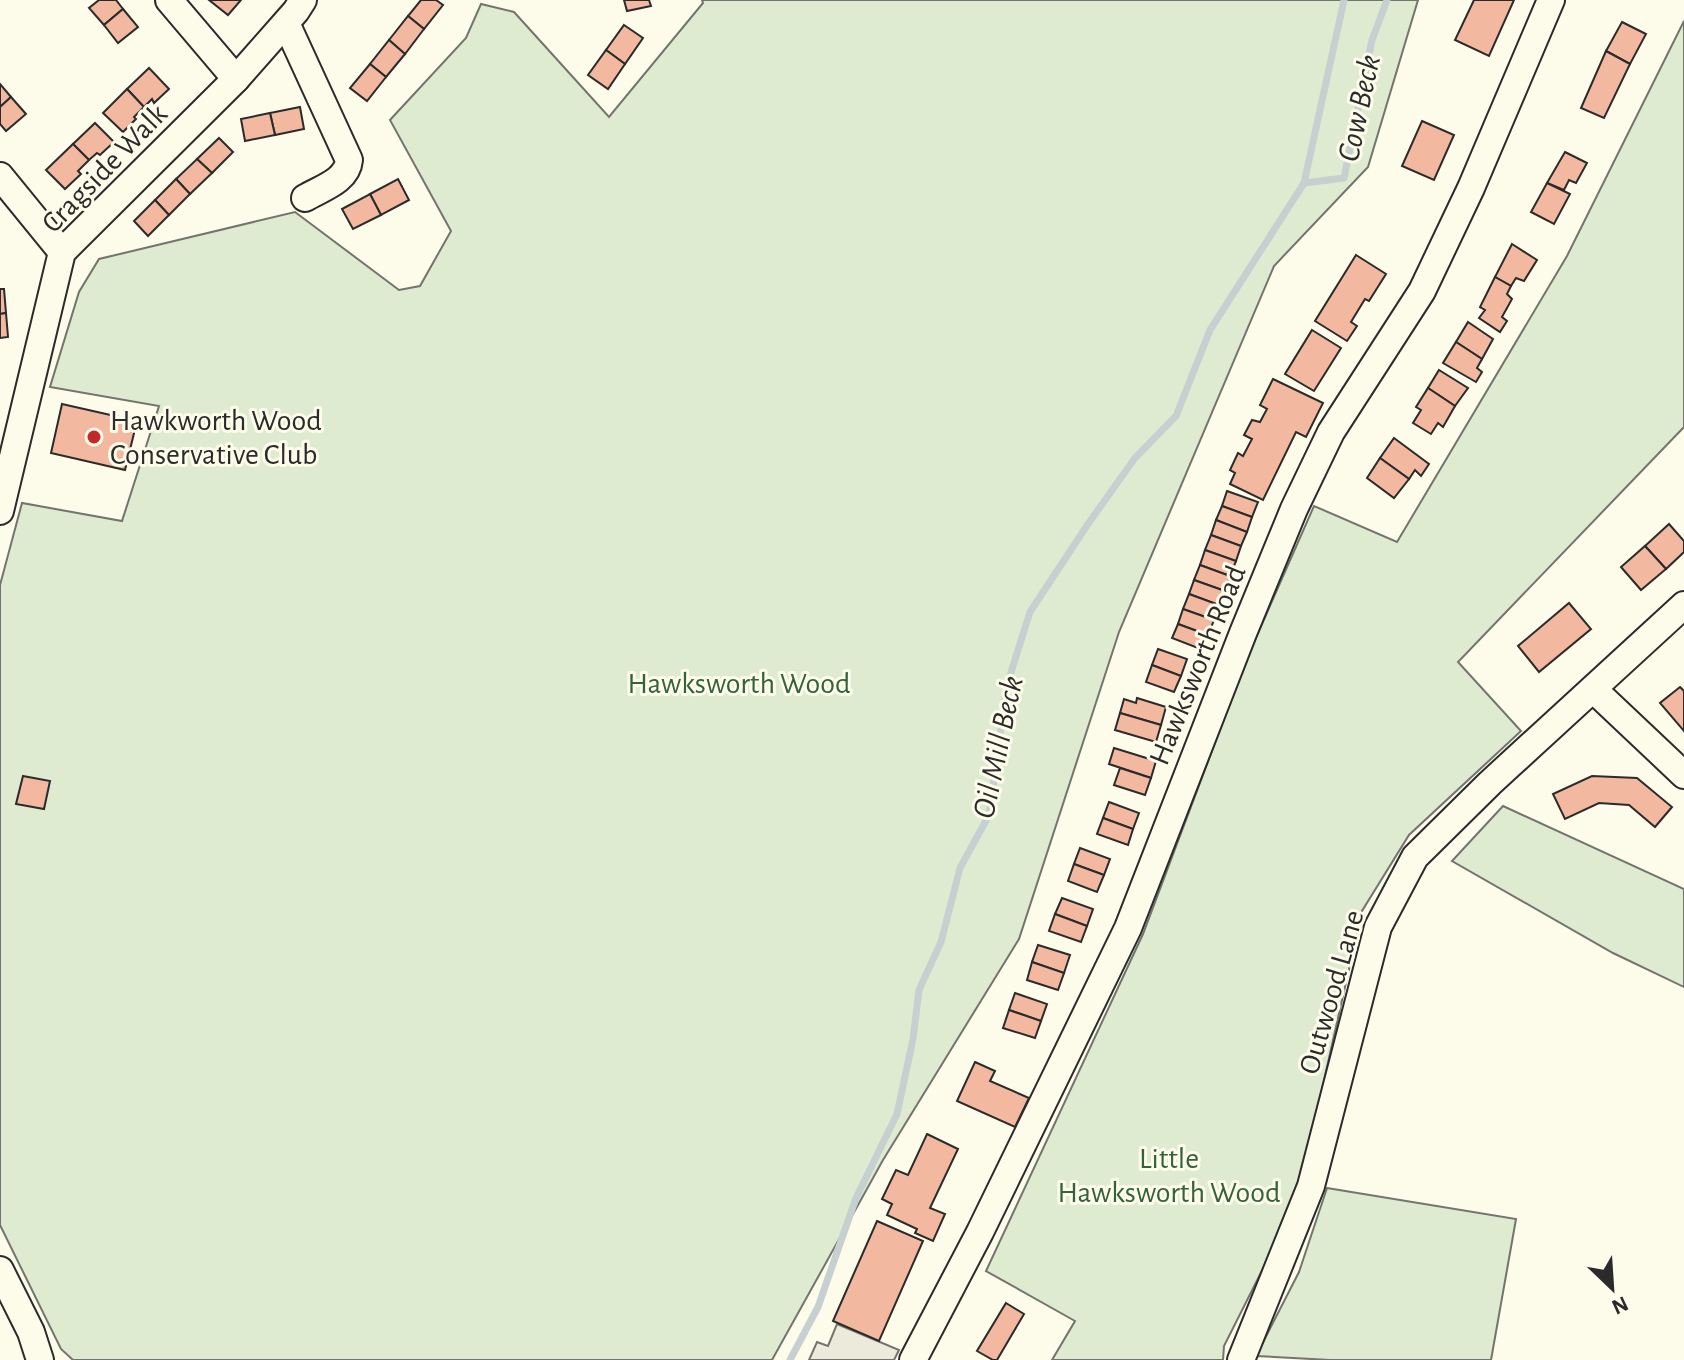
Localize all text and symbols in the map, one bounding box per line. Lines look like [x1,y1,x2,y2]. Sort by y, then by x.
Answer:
water label: Cow Beck [1332,52,1386,165]
street label: Cragside Walk [36,98,173,239]
place label: Hawkworth Wood Conservative Club [110,406,322,470]
marker: Hawkworth Wood Conservative Club [85,428,103,446]
street label: Hawksworth Road [1144,561,1252,769]
park label: Hawksworth Wood [628,669,850,699]
water label: Oil Mill Beck [967,673,1029,821]
street label: Outwood Lane [1294,907,1370,1078]
park label: Little Hawksworth Wood [1058,1144,1280,1208]
north arrow [1572,1248,1652,1328]
text: N [1608,1292,1632,1318]

